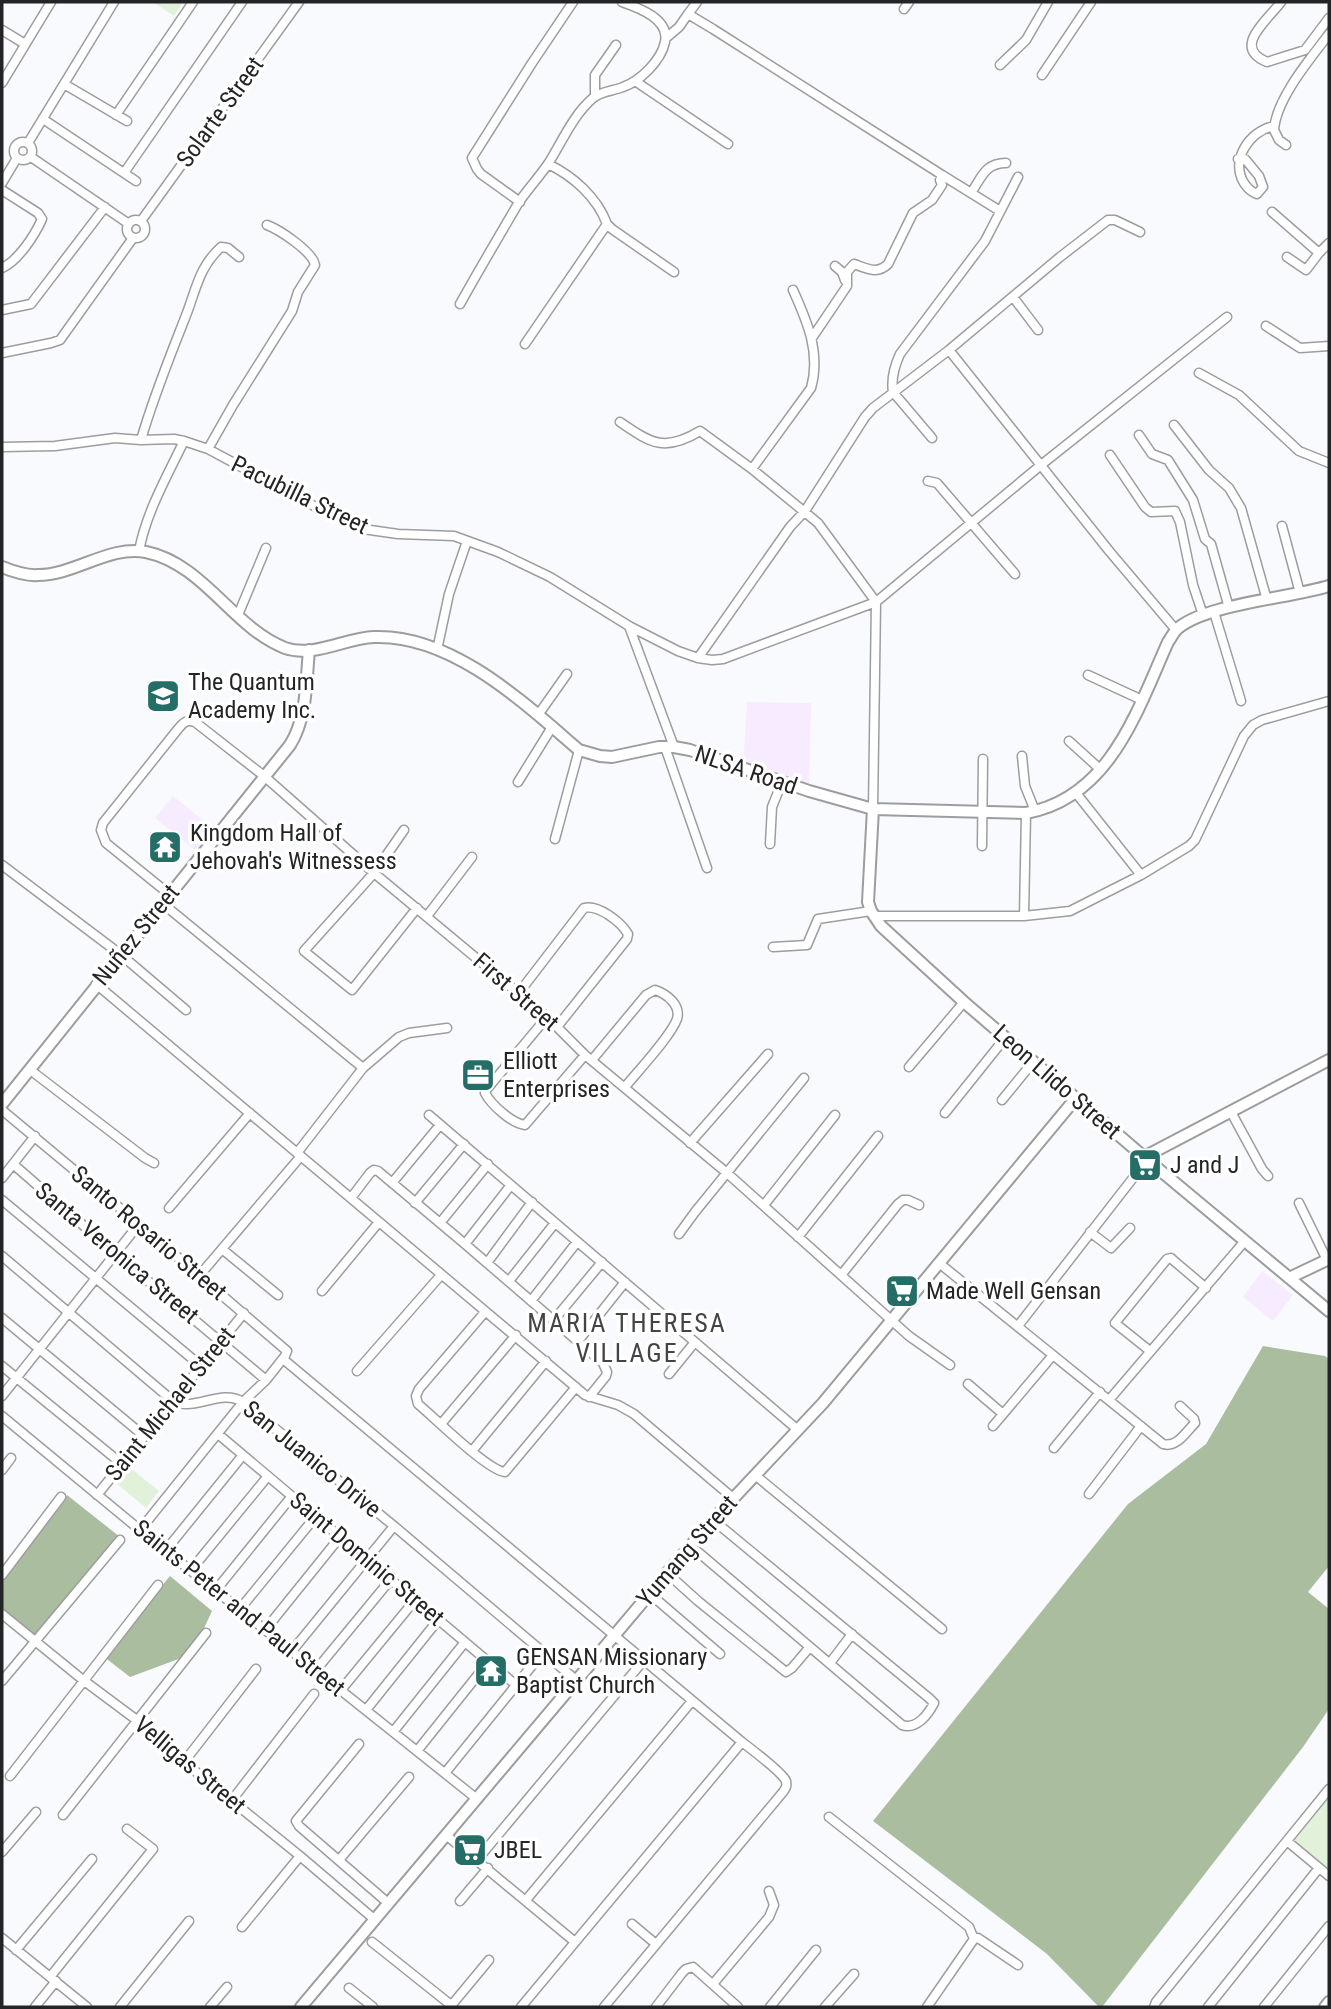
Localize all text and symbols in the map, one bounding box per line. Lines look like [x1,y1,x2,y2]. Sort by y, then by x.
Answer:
street label: Solarte Street [171,51,269,173]
street label: Pacubilla Street [227,450,373,540]
place label: The Quantum Academy Inc. [188,668,316,724]
school or university icon: The Quantum Academy Inc. [144,677,182,715]
street label: NLSA Road [691,739,801,801]
place label: Kingdom Hall of Jehovah's Witnessess [190,819,397,875]
temple icon: Kingdom Hall of Jehovah's Witnessess [146,828,184,866]
street label: Nuñez Street [87,879,185,991]
street label: First Street [468,947,564,1037]
street label: Leon Llido Street [987,1019,1127,1145]
place label: Elliott Enterprises [503,1047,610,1103]
office icon: Elliott Enterprises [459,1056,497,1094]
supermarket icon: J and J [1126,1146,1164,1184]
place label: J and J [1170,1151,1239,1179]
street label: Santo Rosario Street [66,1160,232,1306]
street label: Santa Veronica Street [30,1177,204,1329]
supermarket icon: Made Well Gensan [883,1272,921,1310]
place label: Made Well Gensan [926,1277,1101,1305]
district label: MARIA THERESA VILLAGE [527,1308,727,1368]
street label: Saint Michael Street [99,1321,241,1487]
street label: San Juanico Drive [237,1395,387,1523]
street label: Saint Dominic Street [284,1486,450,1632]
street label: Yumang Street [631,1490,743,1612]
street label: Saints Peter and Paul Street [128,1514,350,1702]
place label: GENSAN Missionary Baptist Church [516,1643,707,1699]
temple icon: GENSAN Missionary Baptist Church [472,1652,510,1690]
street label: Velligas Street [129,1710,251,1820]
supermarket icon: JBEL [451,1831,489,1869]
place label: JBEL [494,1836,542,1864]

